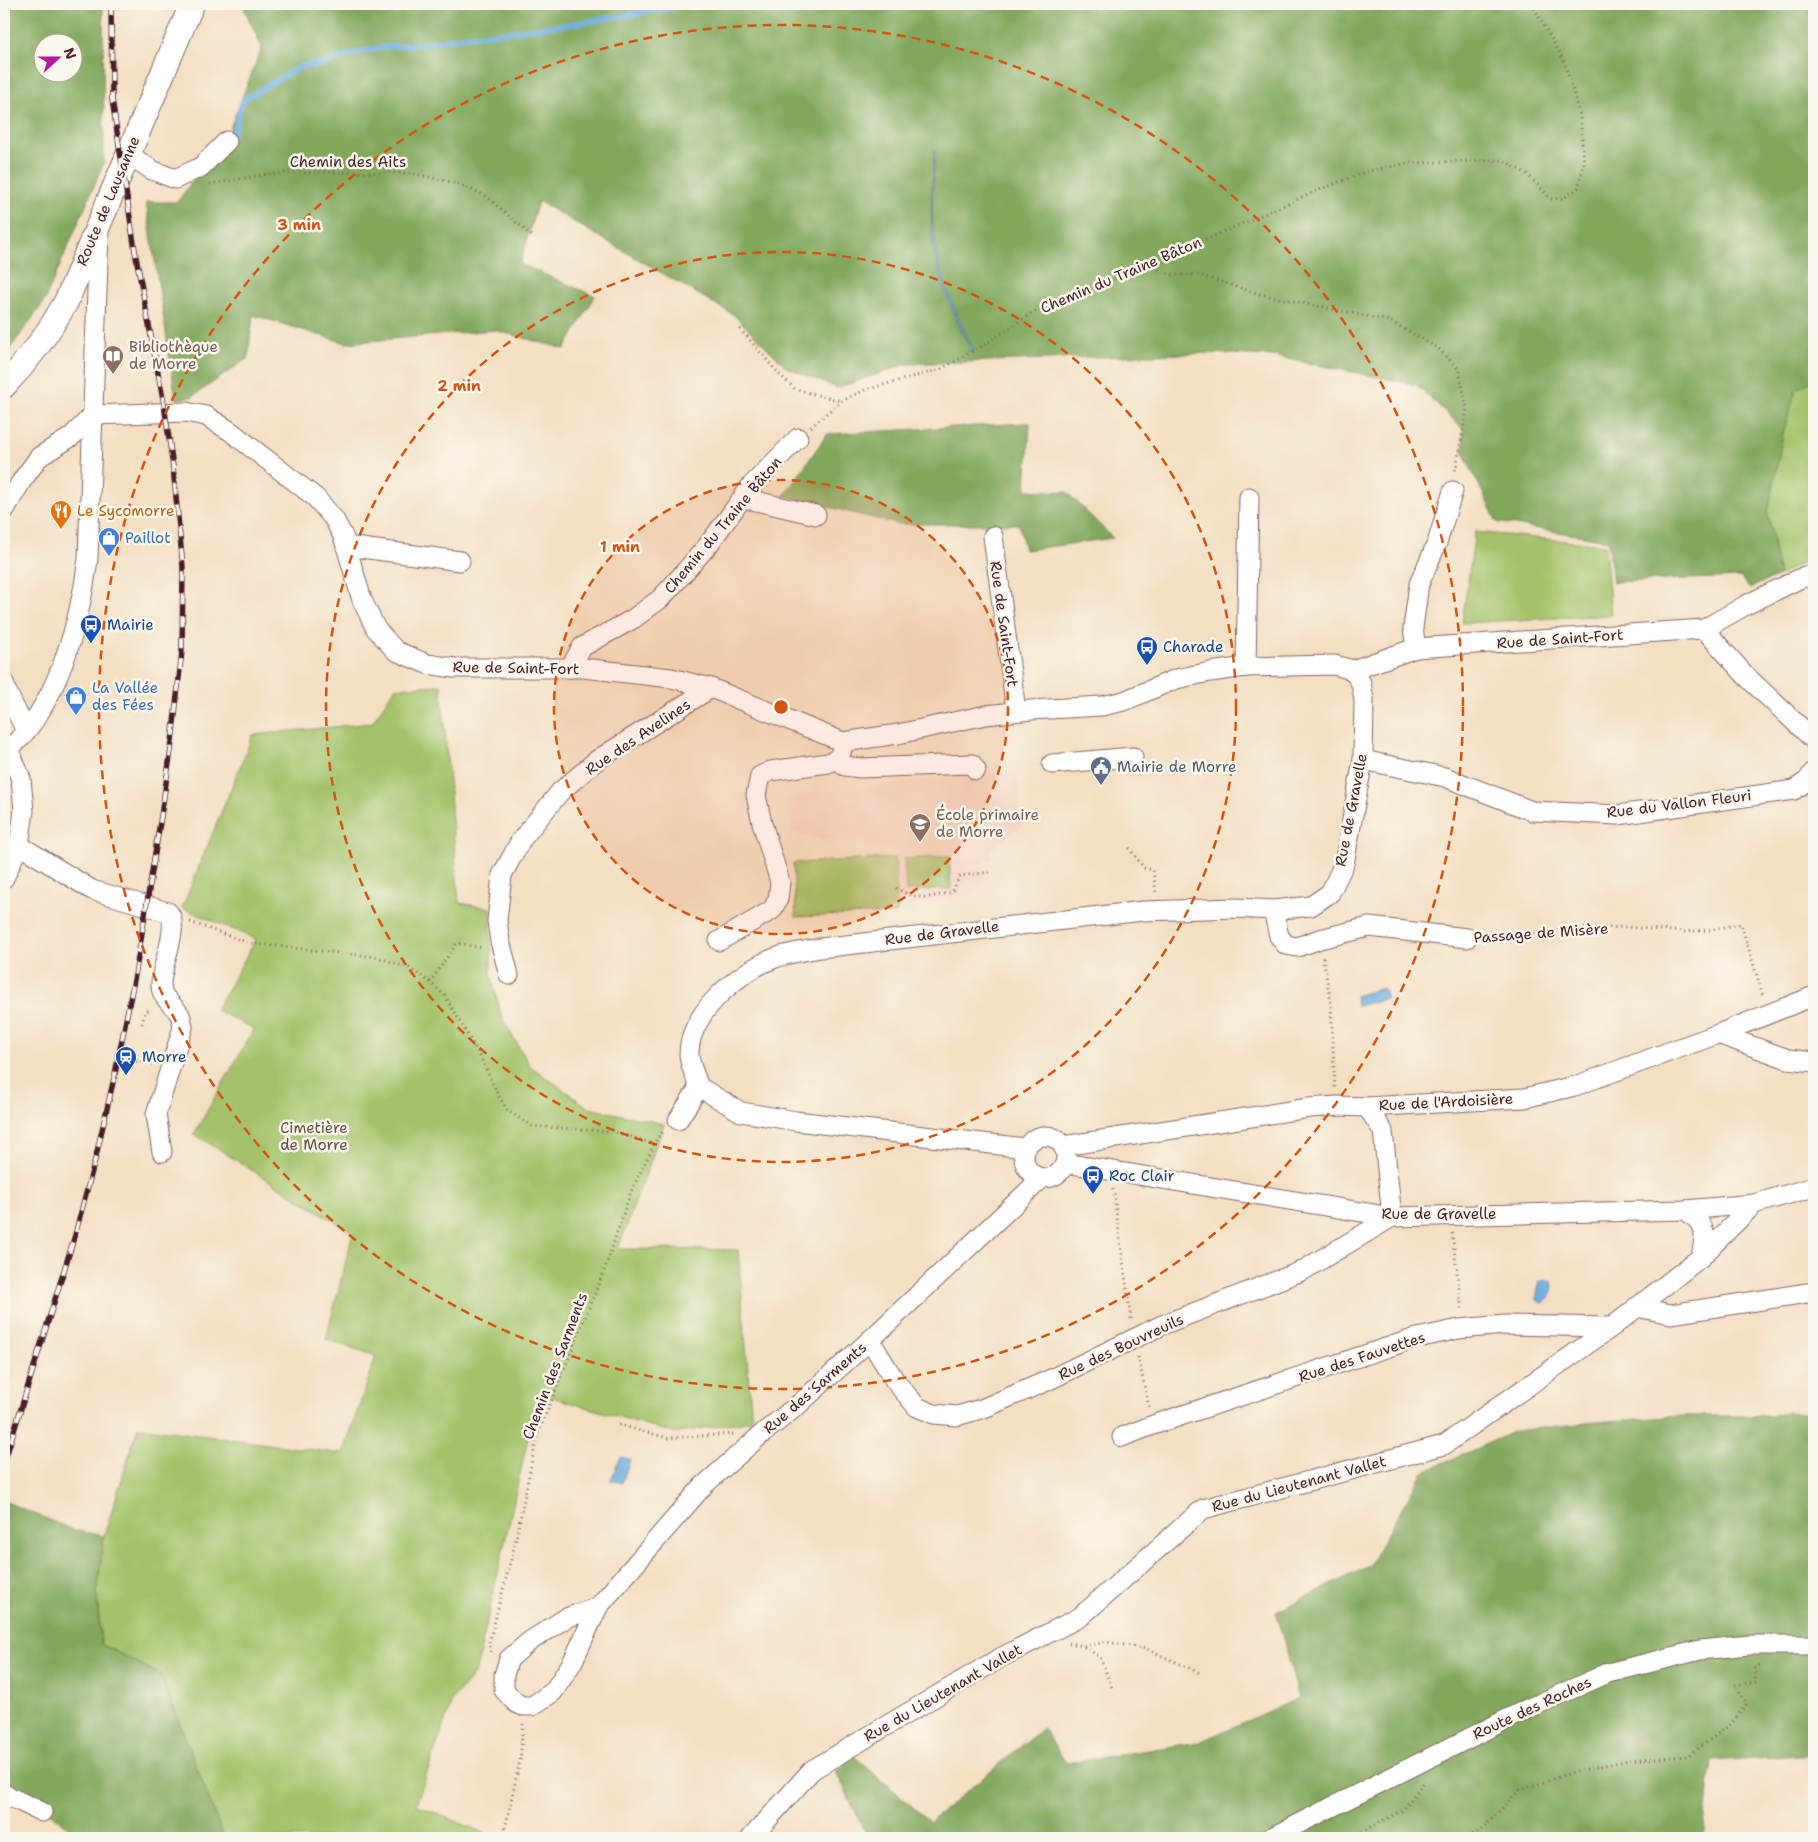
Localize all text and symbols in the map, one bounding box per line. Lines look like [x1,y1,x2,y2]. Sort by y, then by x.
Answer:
north arrow [32,32,82,82]
text: N [60,45,81,62]
street label: Route de Lausanne [72,133,144,269]
street label: Chemin des Aits [290,152,406,172]
text: 3 min [277,215,321,235]
street label: Chemin du Traine Bâton [1037,232,1205,318]
place label: Bibliothèque de Morre [129,337,218,374]
library icon: Bibliothèque de Morre [101,344,125,375]
text: 2 min [437,376,481,396]
street label: Chemin du Traine Bâton [660,452,786,598]
restaurant icon: Le Sycomorre [49,499,73,530]
place label: Le Sycomorre [77,501,174,521]
shop icon: Paillot [97,526,121,557]
place label: Paillot [125,528,171,548]
text: 1 min [600,537,640,557]
street label: Rue de Saint-Fort [985,560,1023,688]
bus stop icon: Mairie [79,613,103,644]
place label: Mairie [107,615,154,635]
street label: Rue de Saint-Fort [1496,625,1624,653]
bus stop icon: Charade [1135,635,1159,666]
place label: Charade [1163,637,1223,657]
street label: Rue de Saint-Fort [452,657,580,679]
place label: La Vallée des Fées [92,678,158,715]
shop icon: La Vallée des Fées [64,685,88,716]
street label: Rue des Avelines [582,694,694,780]
centre of rings [772,698,790,716]
street label: Rue de Gravelle [1330,752,1372,868]
public building icon: Mairie de Morre [1089,755,1113,786]
place label: Mairie de Morre [1117,757,1236,777]
street label: Rue du Vallon Fleuri [1605,785,1753,823]
place label: École primaire de Morre [936,804,1039,842]
school or university icon: École primaire de Morre [908,812,932,843]
street label: Rue de Gravelle [884,916,1000,950]
street label: Passage de Misère [1473,918,1609,948]
station icon: Morre [114,1045,138,1076]
place label: Morre [142,1047,187,1067]
street label: Rue de l'Ardoisière [1378,1088,1514,1116]
park label: Cimetière de Morre [280,1118,348,1155]
bus stop icon: Roc Clair [1081,1164,1105,1195]
place label: Roc Clair [1109,1166,1175,1186]
street label: Rue de Gravelle [1382,1204,1496,1224]
street label: Chemin des Sarments [518,1290,592,1442]
street label: Rue des Bouvreuils [1055,1309,1187,1385]
street label: Rue des Fauvettes [1296,1327,1428,1387]
street label: Rue des Sarments [759,1338,871,1438]
street label: Rue du Lieutenant Vallet [1210,1451,1388,1517]
street label: Rue du Lieutenant Vallet [860,1639,1026,1747]
street label: Route des Roches [1469,1672,1595,1744]

